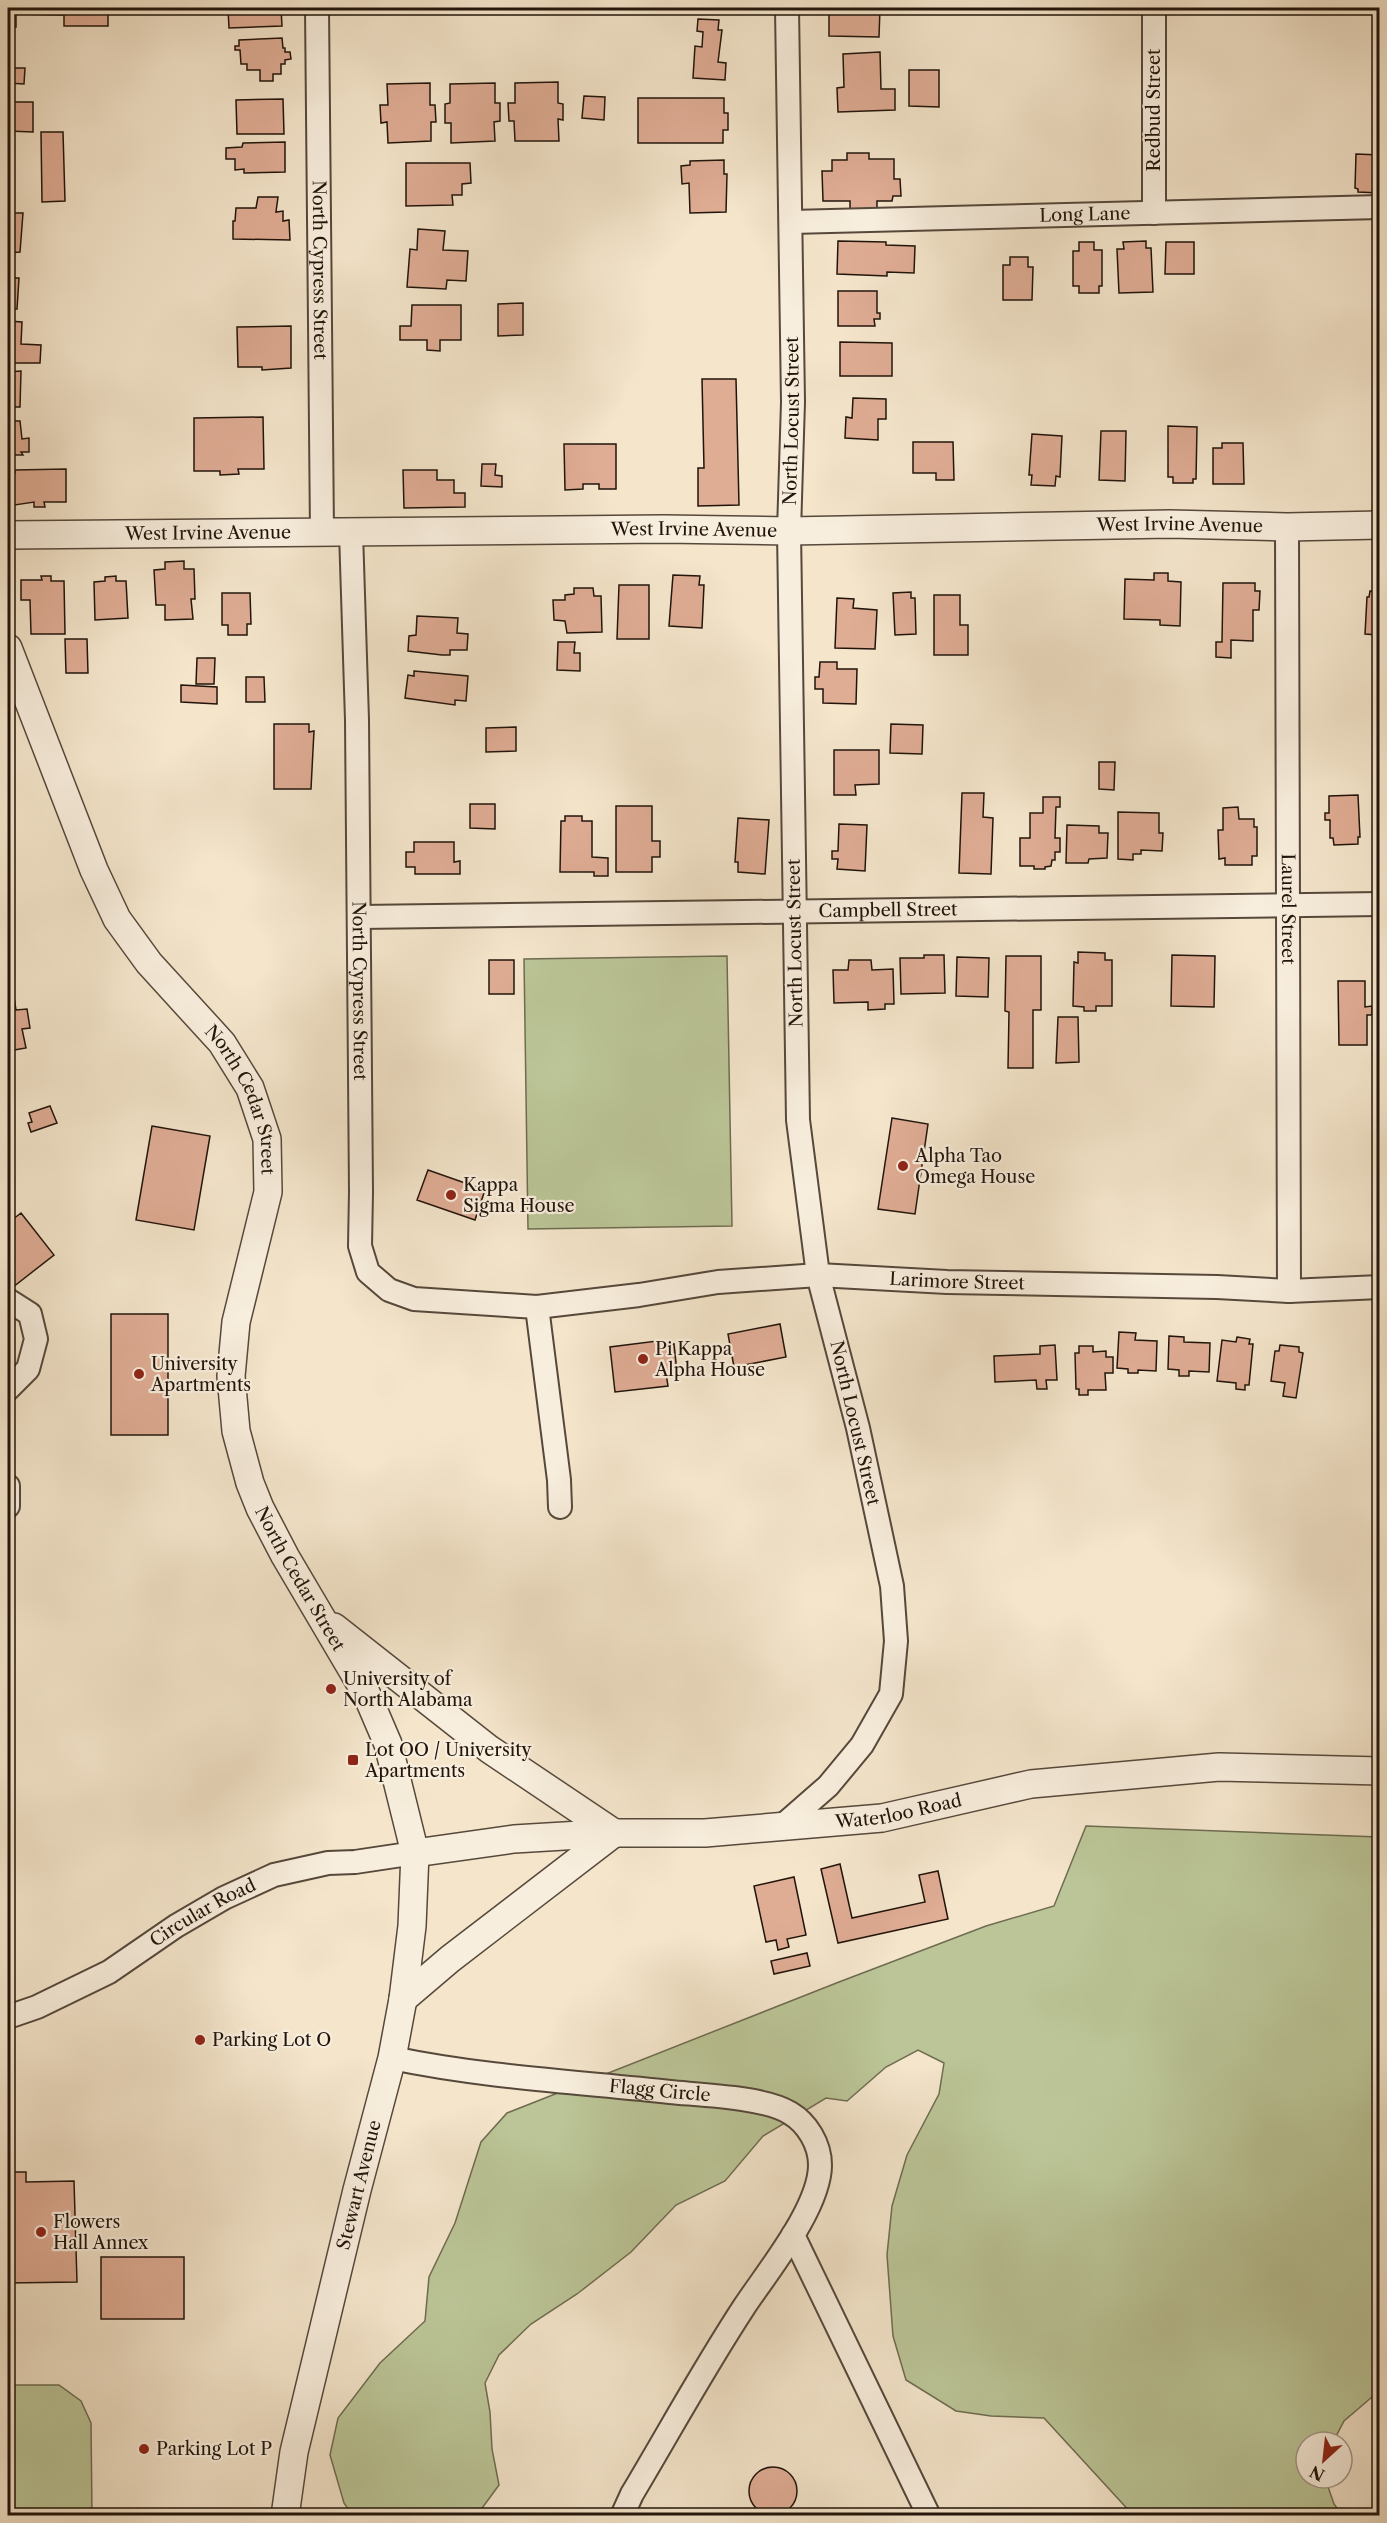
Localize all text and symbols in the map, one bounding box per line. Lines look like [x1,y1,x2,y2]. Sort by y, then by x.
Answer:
street label: Redbud Street [1143,48,1165,171]
street label: North Cypress Street [308,180,331,361]
street label: Long Lane [1039,202,1131,227]
street label: North Locust Street [779,336,804,506]
street label: West Irvine Avenue [1096,513,1263,537]
street label: West Irvine Avenue [610,518,777,542]
street label: West Irvine Avenue [124,521,291,545]
street label: Laurel Street [1277,853,1299,965]
street label: North Locust Street [783,858,807,1028]
street label: Campbell Street [818,898,958,922]
street label: North Cypress Street [348,901,371,1081]
street label: North Cedar Street [200,1020,279,1176]
place label: Alpha Tao Omega House [914,1145,1035,1188]
marker: Alpha Tao Omega House [896,1159,910,1173]
place label: Kappa Sigma House [463,1174,575,1217]
marker: Kappa Sigma House [444,1188,458,1202]
street label: Larimore Street [889,1268,1026,1294]
place label: Pi Kappa Alpha House [654,1338,765,1381]
street label: North Locust Street [825,1338,885,1508]
marker: Pi Kappa Alpha House [636,1352,650,1366]
place label: University Apartments [150,1353,251,1396]
marker: University Apartments [132,1367,146,1381]
street label: North Cedar Street [250,1503,350,1656]
place label: University of North Alabama [343,1668,473,1711]
marker: University of North Alabama [324,1682,338,1696]
place label: Lot OO / University Apartments [364,1739,533,1782]
marker: Lot OO / University Apartments [346,1753,360,1767]
street label: Waterloo Road [833,1789,964,1833]
street label: Circular Road [146,1874,259,1952]
place label: Parking Lot O [212,2029,331,2051]
marker: Parking Lot O [193,2033,207,2047]
street label: Flagg Circle [608,2075,711,2106]
street label: Stewart Avenue [332,2118,386,2252]
place label: Flowers Hall Annex [53,2211,149,2254]
marker: Flowers Hall Annex [34,2225,48,2239]
north arrow [1294,2430,1354,2490]
place label: Parking Lot P [156,2438,272,2460]
marker: Parking Lot P [137,2442,151,2456]
text: N [1306,2461,1328,2485]

